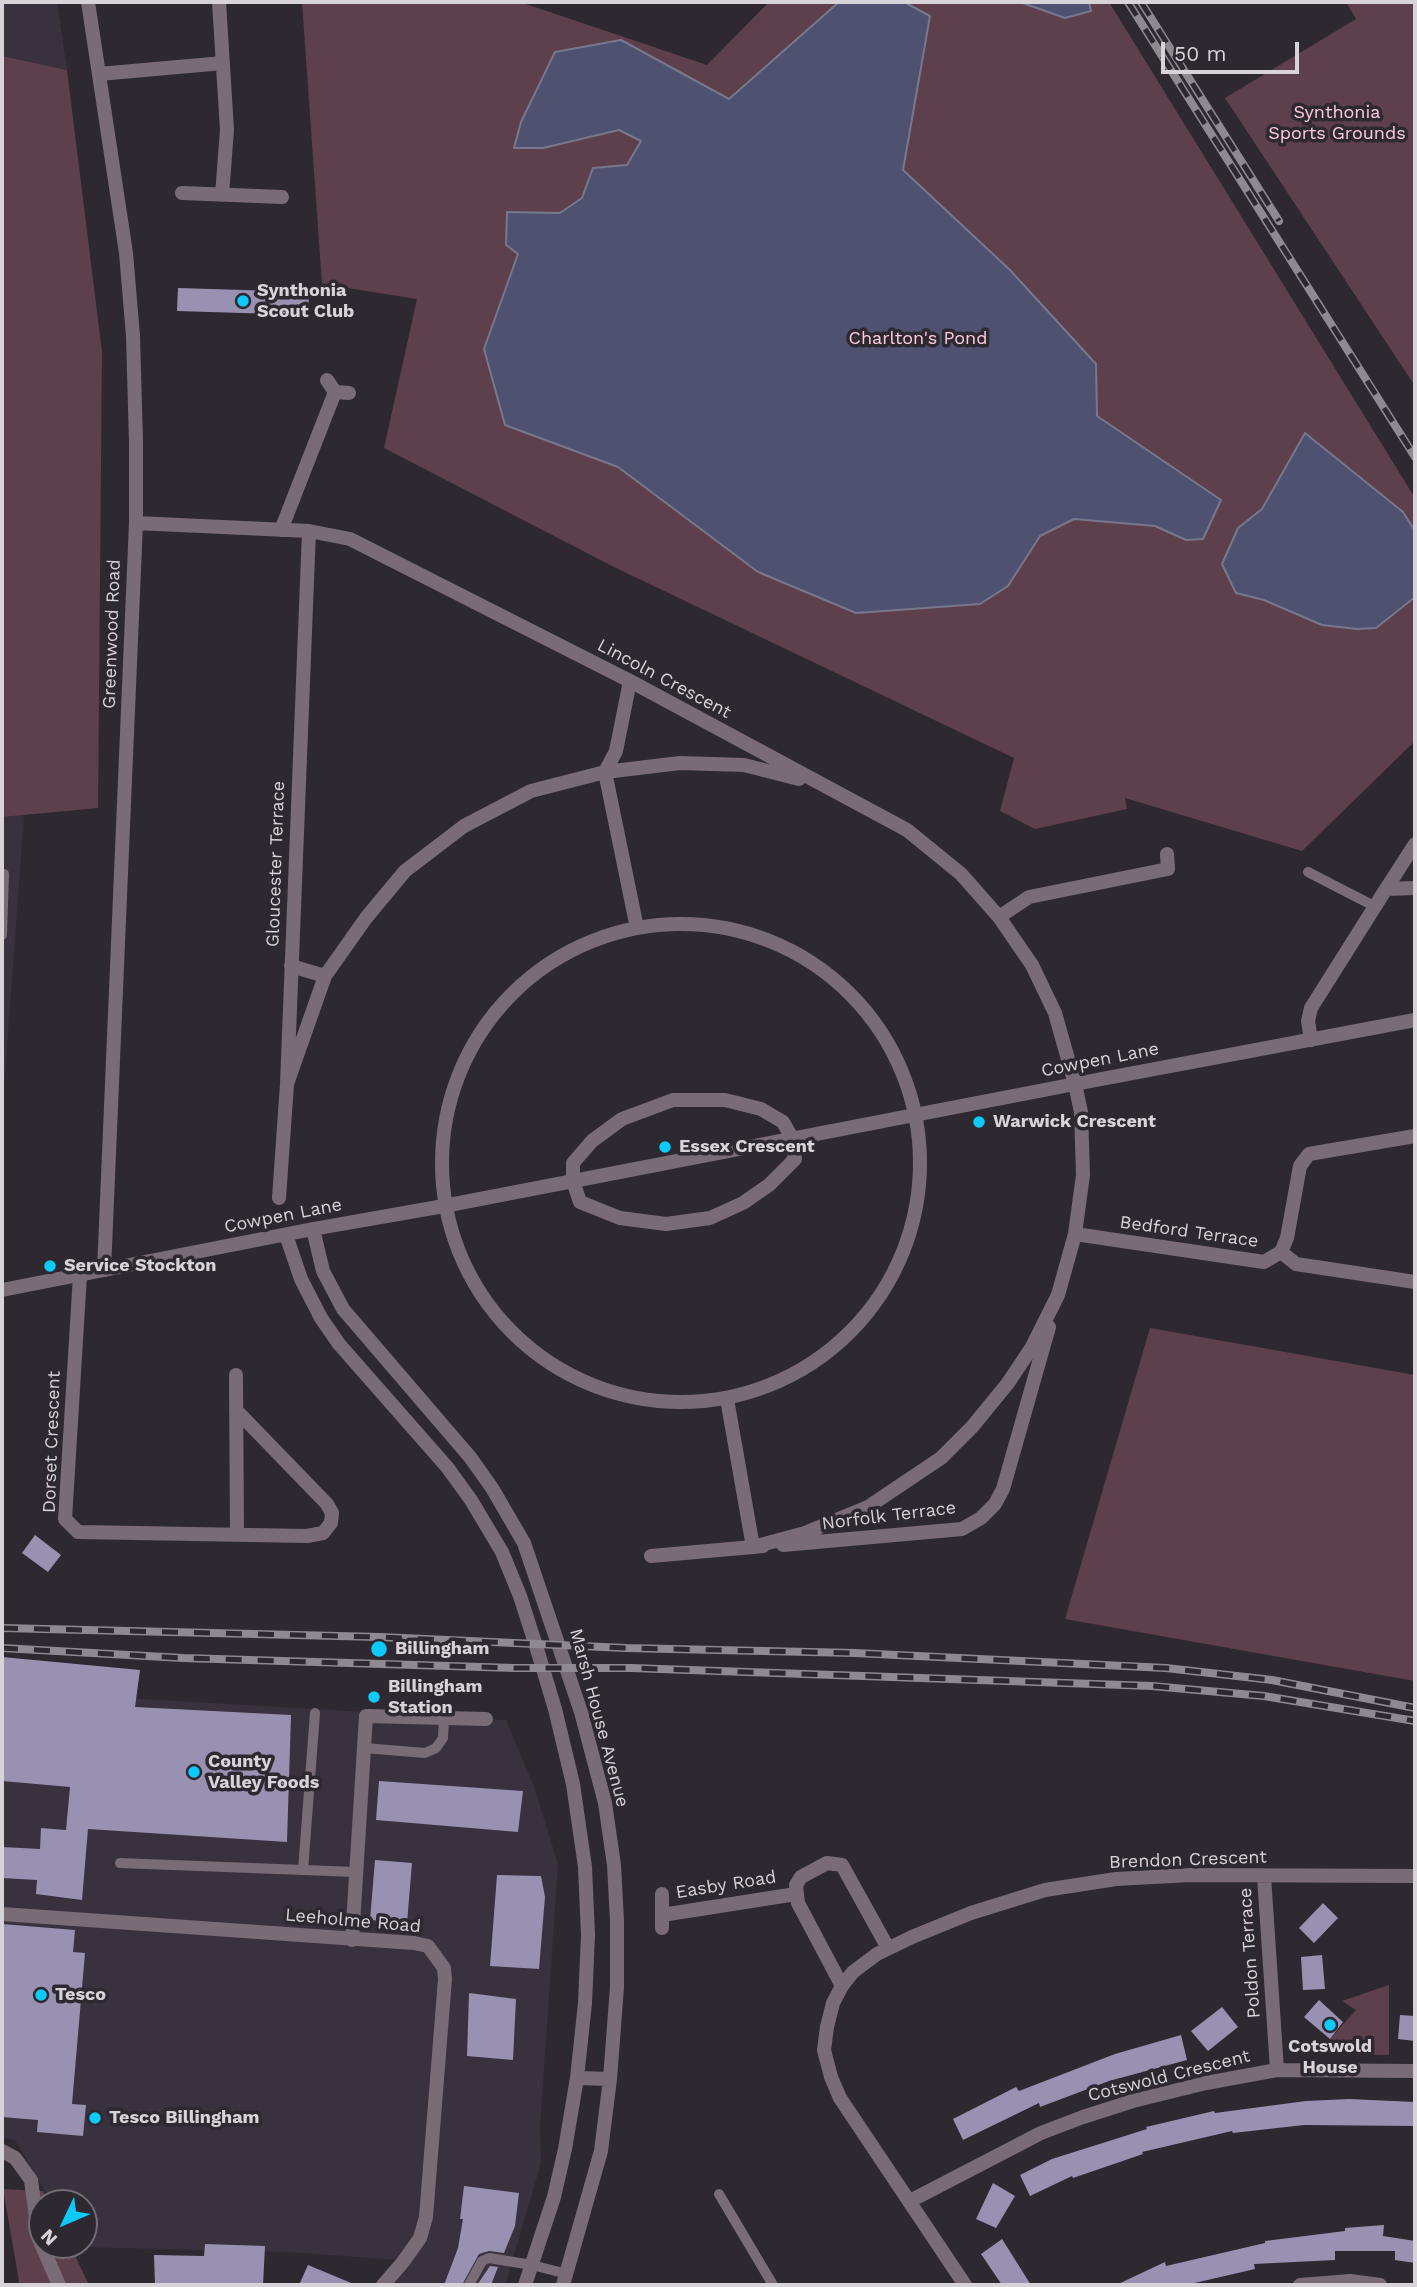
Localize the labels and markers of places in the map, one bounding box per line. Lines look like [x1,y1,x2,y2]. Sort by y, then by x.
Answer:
place label: Synthonia Scout Club [257,280,354,322]
marker: Synthonia Scout Club [235,293,251,309]
place label: Warwick Crescent [993,1111,1156,1133]
marker: Warwick Crescent [971,1114,987,1130]
place label: Essex Crescent [679,1136,815,1158]
marker: Essex Crescent [657,1139,673,1155]
place label: Service Stockton [64,1255,216,1277]
marker: Service Stockton [42,1258,58,1274]
place label: Billingham [395,1638,489,1660]
marker: Billingham [369,1639,389,1659]
place label: Billingham Station [388,1676,482,1718]
marker: Billingham Station [366,1689,382,1705]
place label: County Valley Foods [208,1751,319,1794]
marker: County Valley Foods [186,1764,202,1780]
place label: Tesco [55,1984,106,2006]
marker: Tesco [33,1987,49,2003]
marker: Cotswold House [1322,2017,1338,2033]
place label: Cotswold House [1288,2036,1372,2078]
place label: Tesco Billingham [109,2107,260,2129]
marker: Tesco Billingham [87,2110,103,2126]

